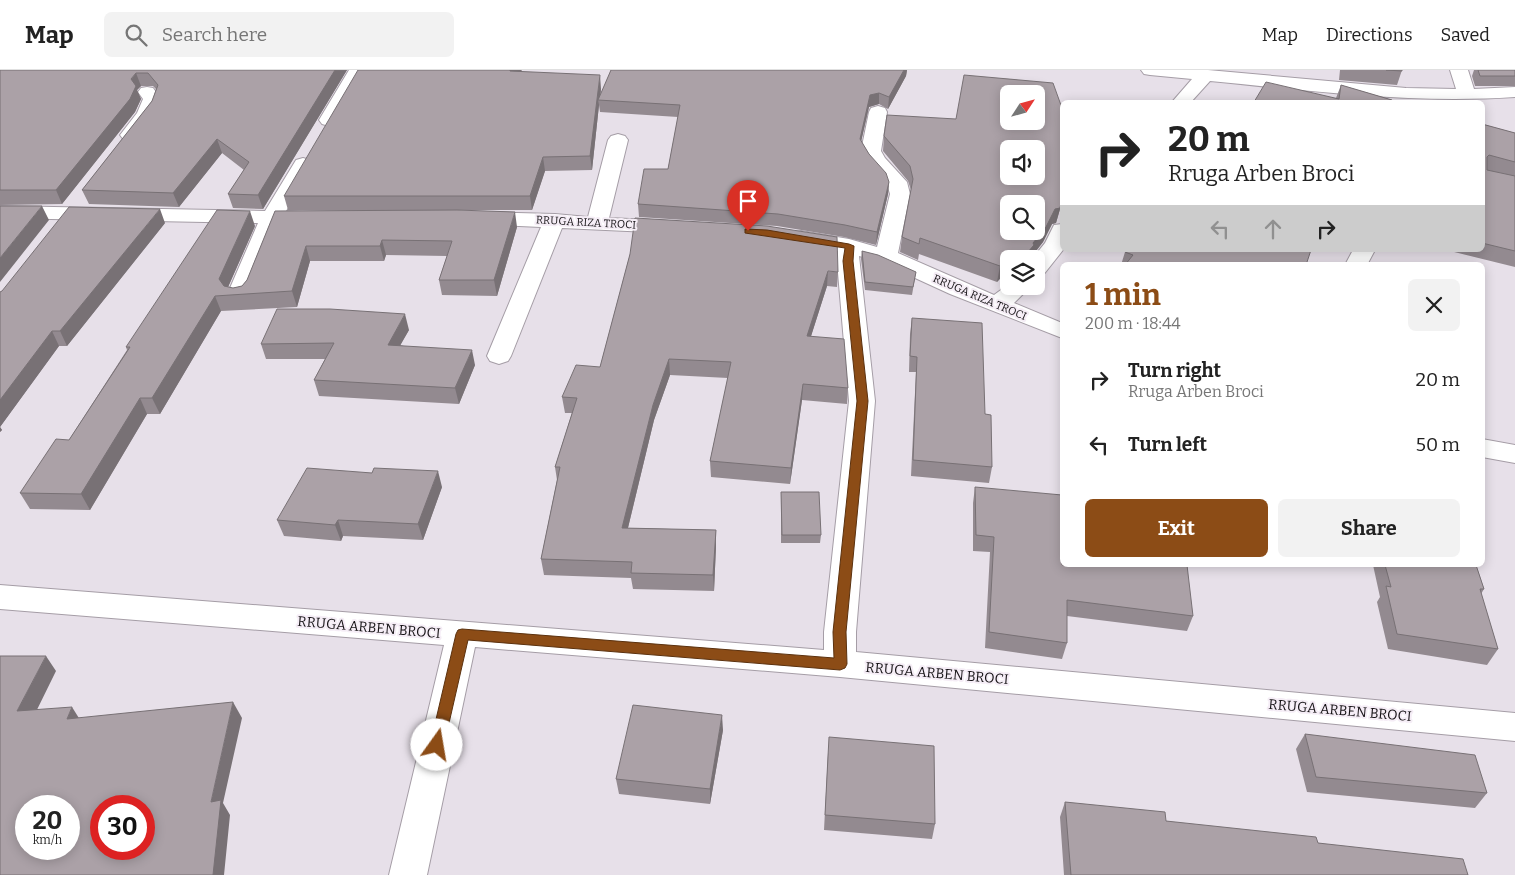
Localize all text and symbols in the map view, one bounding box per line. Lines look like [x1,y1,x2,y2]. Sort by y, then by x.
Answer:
search box [104,12,454,57]
text: Map [25,21,74,49]
icon: search [122,21,150,49]
text: Search here [162,23,267,46]
text: Map [1262,24,1298,46]
text: Directions [1326,24,1413,46]
text: Saved [1441,24,1490,46]
north arrow [1000,85,1045,130]
map controls [1000,85,1045,295]
text: 20 m [1168,118,1250,160]
icon: right [1085,120,1150,185]
button: sound [1000,140,1045,185]
text: Rruga Arben Broci [1168,160,1355,187]
pin [727,180,769,231]
icon: arrive [734,187,762,215]
button: search [1000,195,1045,240]
street label: RRUGA RIZA TROCI [535,213,637,232]
icon: left [1206,215,1234,243]
icon: ahead [1259,215,1287,243]
icon: right [1312,215,1340,243]
button: layers [1000,250,1045,295]
street label: RRUGA RIZA TROCI [931,272,1029,323]
text: 1 min [1085,277,1161,313]
button: close [1408,279,1460,331]
text: 200 m · 18:44 [1085,314,1181,333]
text: Turn right [1128,359,1221,382]
icon: right [1085,366,1113,394]
text: 20 m [1416,368,1460,391]
text: Rruga Arben Broci [1128,382,1264,401]
icon: left [1085,431,1113,459]
text: Turn left [1128,433,1207,456]
text: 50 m [1416,433,1460,456]
button: Exit [1085,499,1268,557]
button: Share [1278,499,1460,557]
street label: RRUGA ARBEN BROCI [297,613,441,642]
street label: RRUGA ARBEN BROCI [865,659,1009,688]
street label: RRUGA ARBEN BROCI [1268,696,1412,725]
position arrow [410,718,462,770]
speed limit sign: 30 [90,795,155,860]
text: 20 [33,806,62,836]
text: km/h [33,833,62,847]

